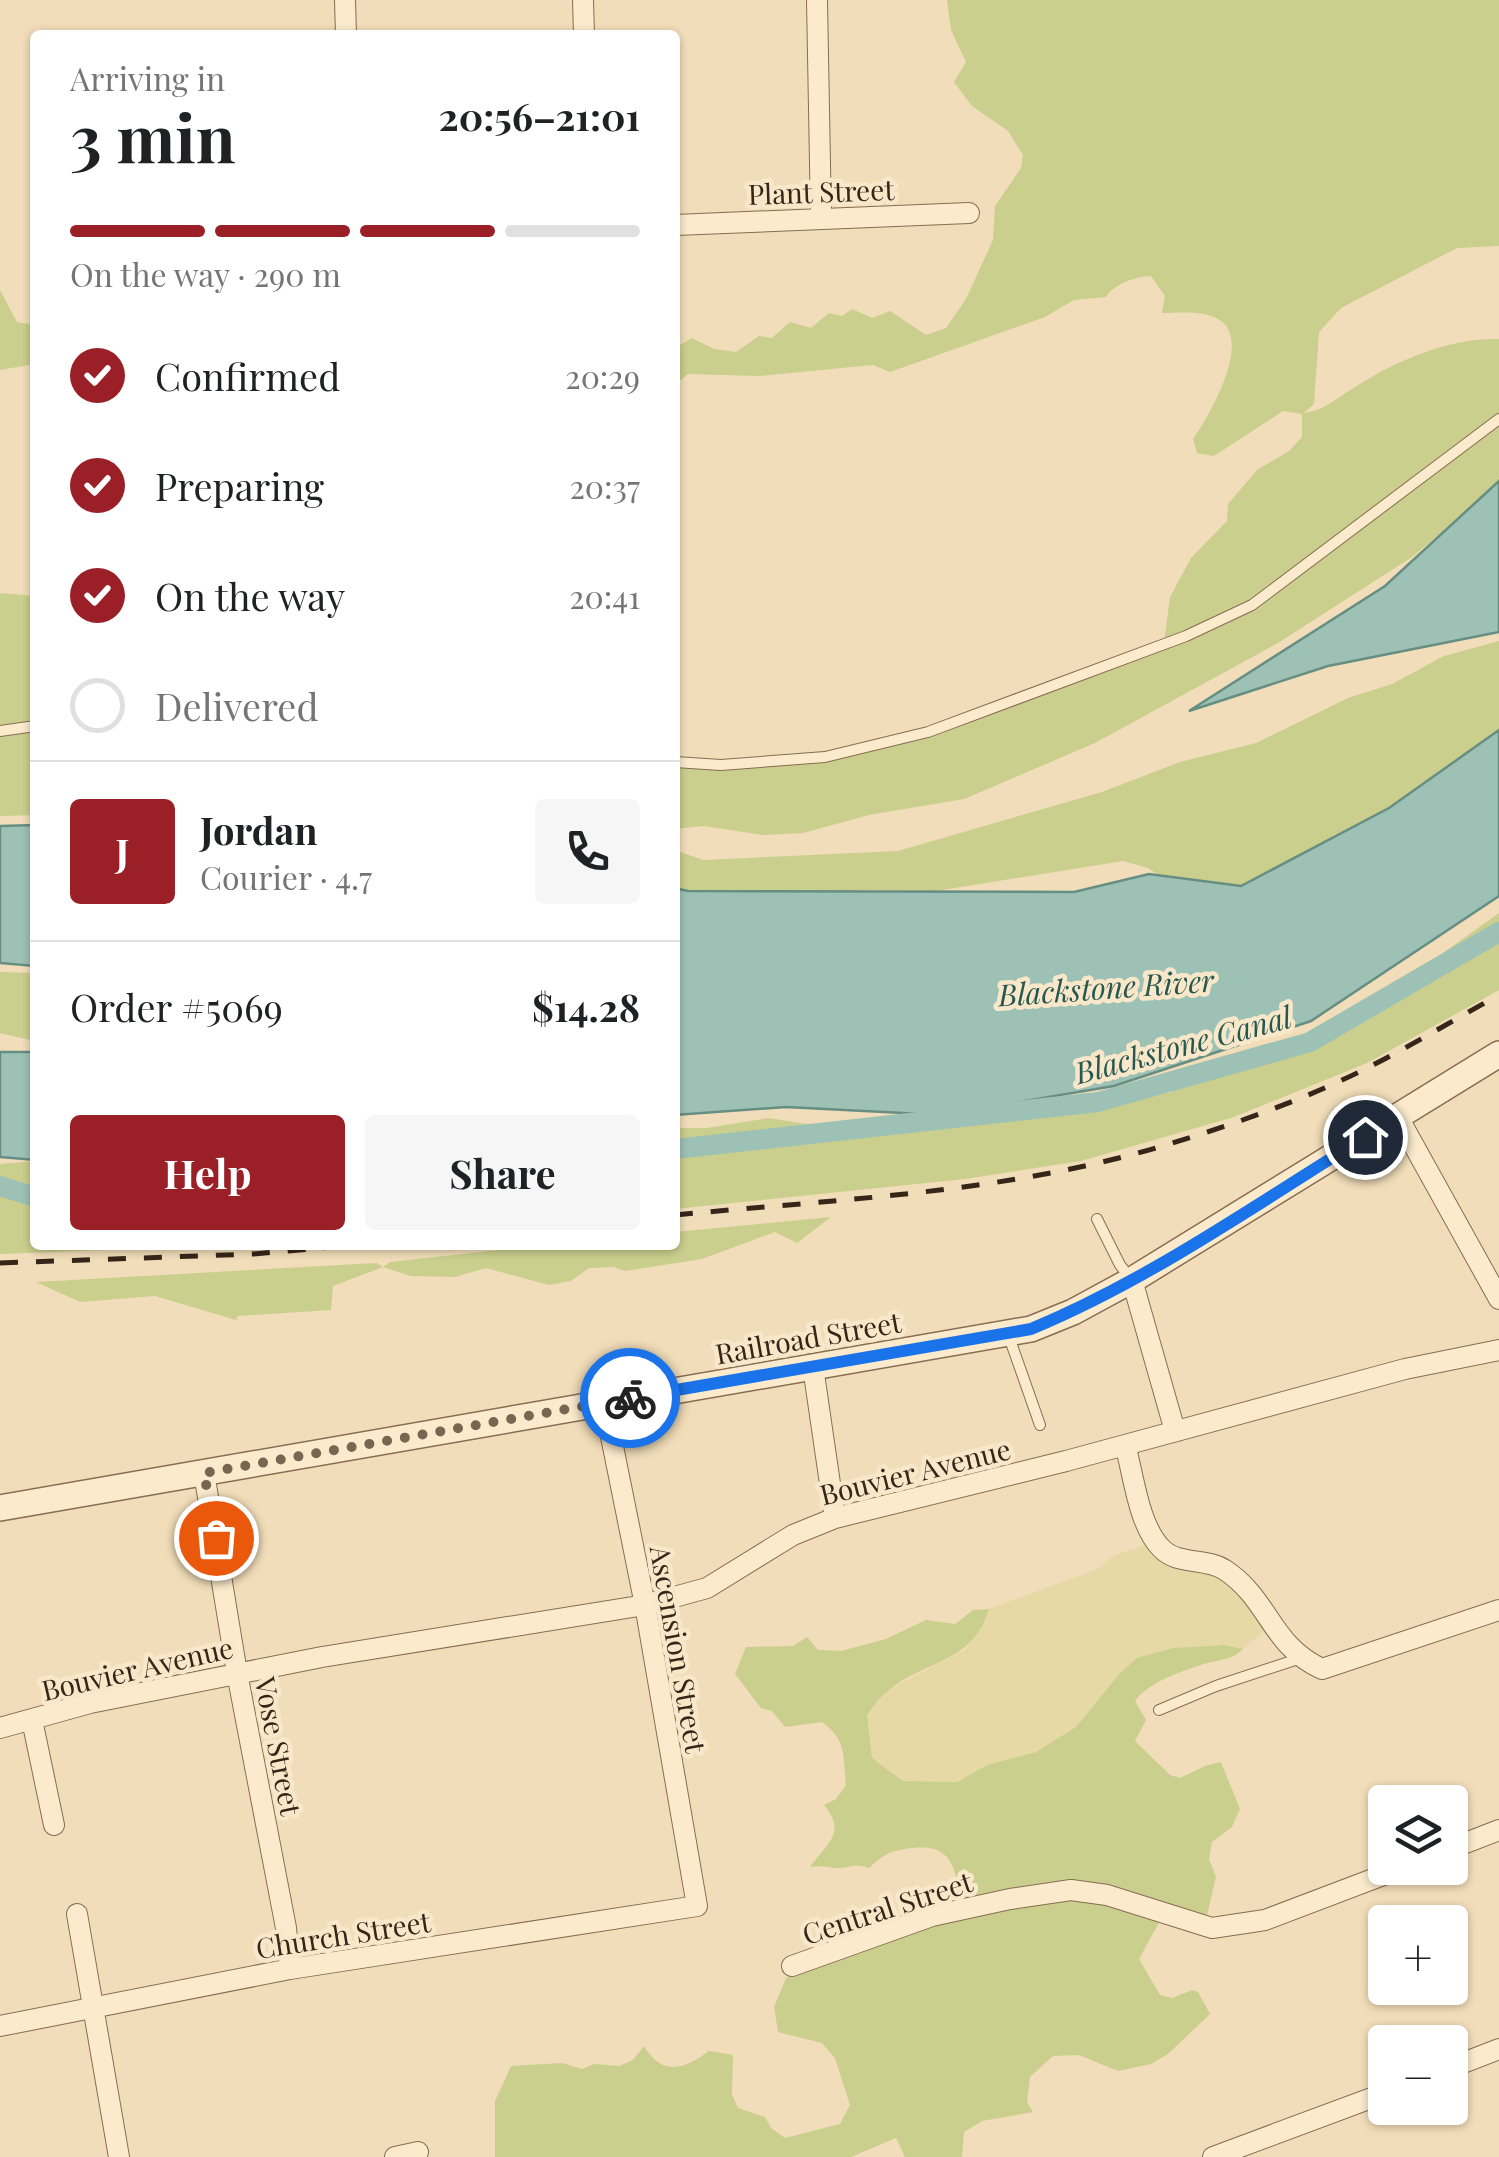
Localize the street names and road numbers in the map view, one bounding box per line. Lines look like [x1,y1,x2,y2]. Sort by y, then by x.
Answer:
street label: Plant Street [747,170,896,212]
street label: Railroad Street [712,1302,905,1372]
street label: Bouvier Avenue [816,1429,1014,1513]
street label: Ascension Street [642,1542,716,1756]
street label: Bouvier Avenue [38,1628,236,1708]
street label: Vose Street [247,1673,311,1819]
street label: Central Street [797,1862,978,1952]
street label: Church Street [253,1902,434,1966]

